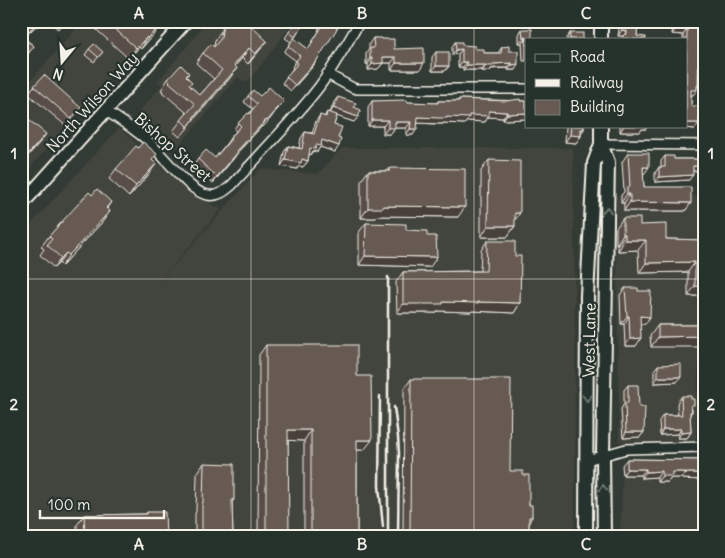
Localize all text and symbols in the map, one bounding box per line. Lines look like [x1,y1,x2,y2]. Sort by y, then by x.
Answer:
text: A [134,3,144,23]
text: B [357,3,368,23]
text: C [581,3,592,23]
north arrow [38,38,88,88]
legend [525,38,688,128]
text: Road [570,47,605,66]
street label: North Wilson Way [42,48,142,156]
text: Railway [570,73,624,92]
text: Building [570,97,625,116]
street label: Bishop Street [131,108,216,186]
text: 1 [11,143,17,163]
text: 1 [708,143,714,163]
one-way arrow [602,206,612,214]
street label: West Lane [578,302,600,378]
text: 2 [10,394,19,414]
one-way arrow [582,394,592,402]
text: 2 [707,394,716,414]
one-way arrow [598,484,608,492]
scale bar [40,488,164,520]
text: 100 m [48,495,90,514]
text: A [134,534,144,554]
text: B [357,534,368,554]
text: C [581,534,592,554]

